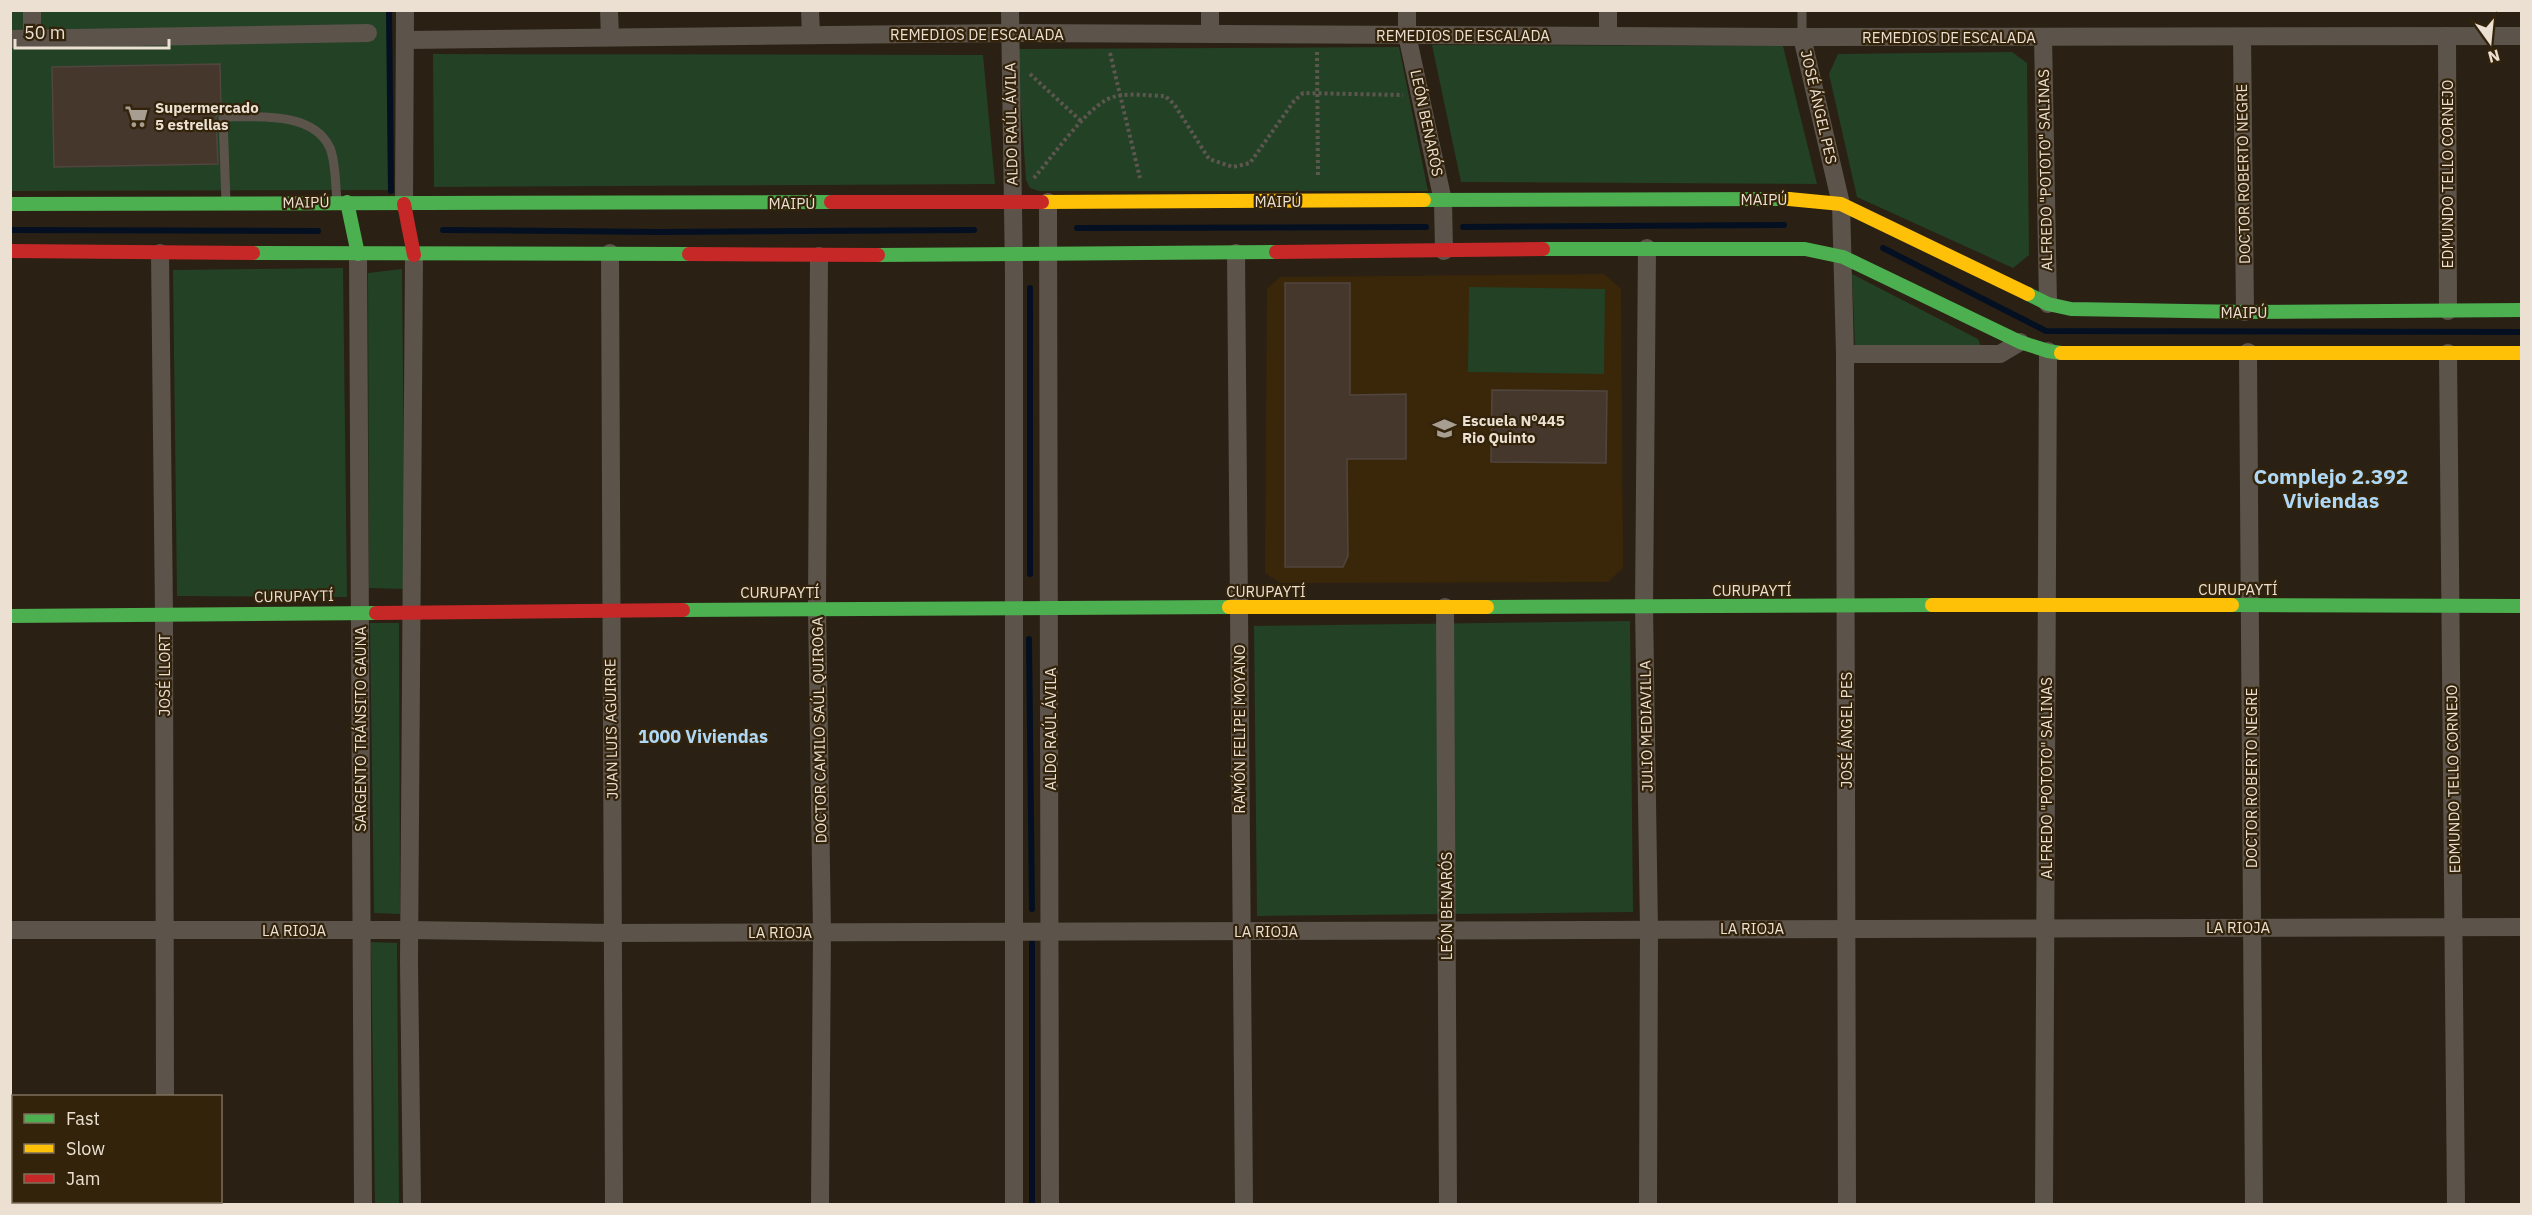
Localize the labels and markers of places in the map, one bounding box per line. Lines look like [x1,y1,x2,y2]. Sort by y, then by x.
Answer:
place label: Supermercado 5 estrellas [155,98,259,134]
supermarket icon: Supermercado 5 estrellas [124,103,150,129]
place label: Escuela Nº445 Rio Quinto [1462,411,1565,447]
school or university icon: Escuela Nº445 Rio Quinto [1431,416,1457,442]

